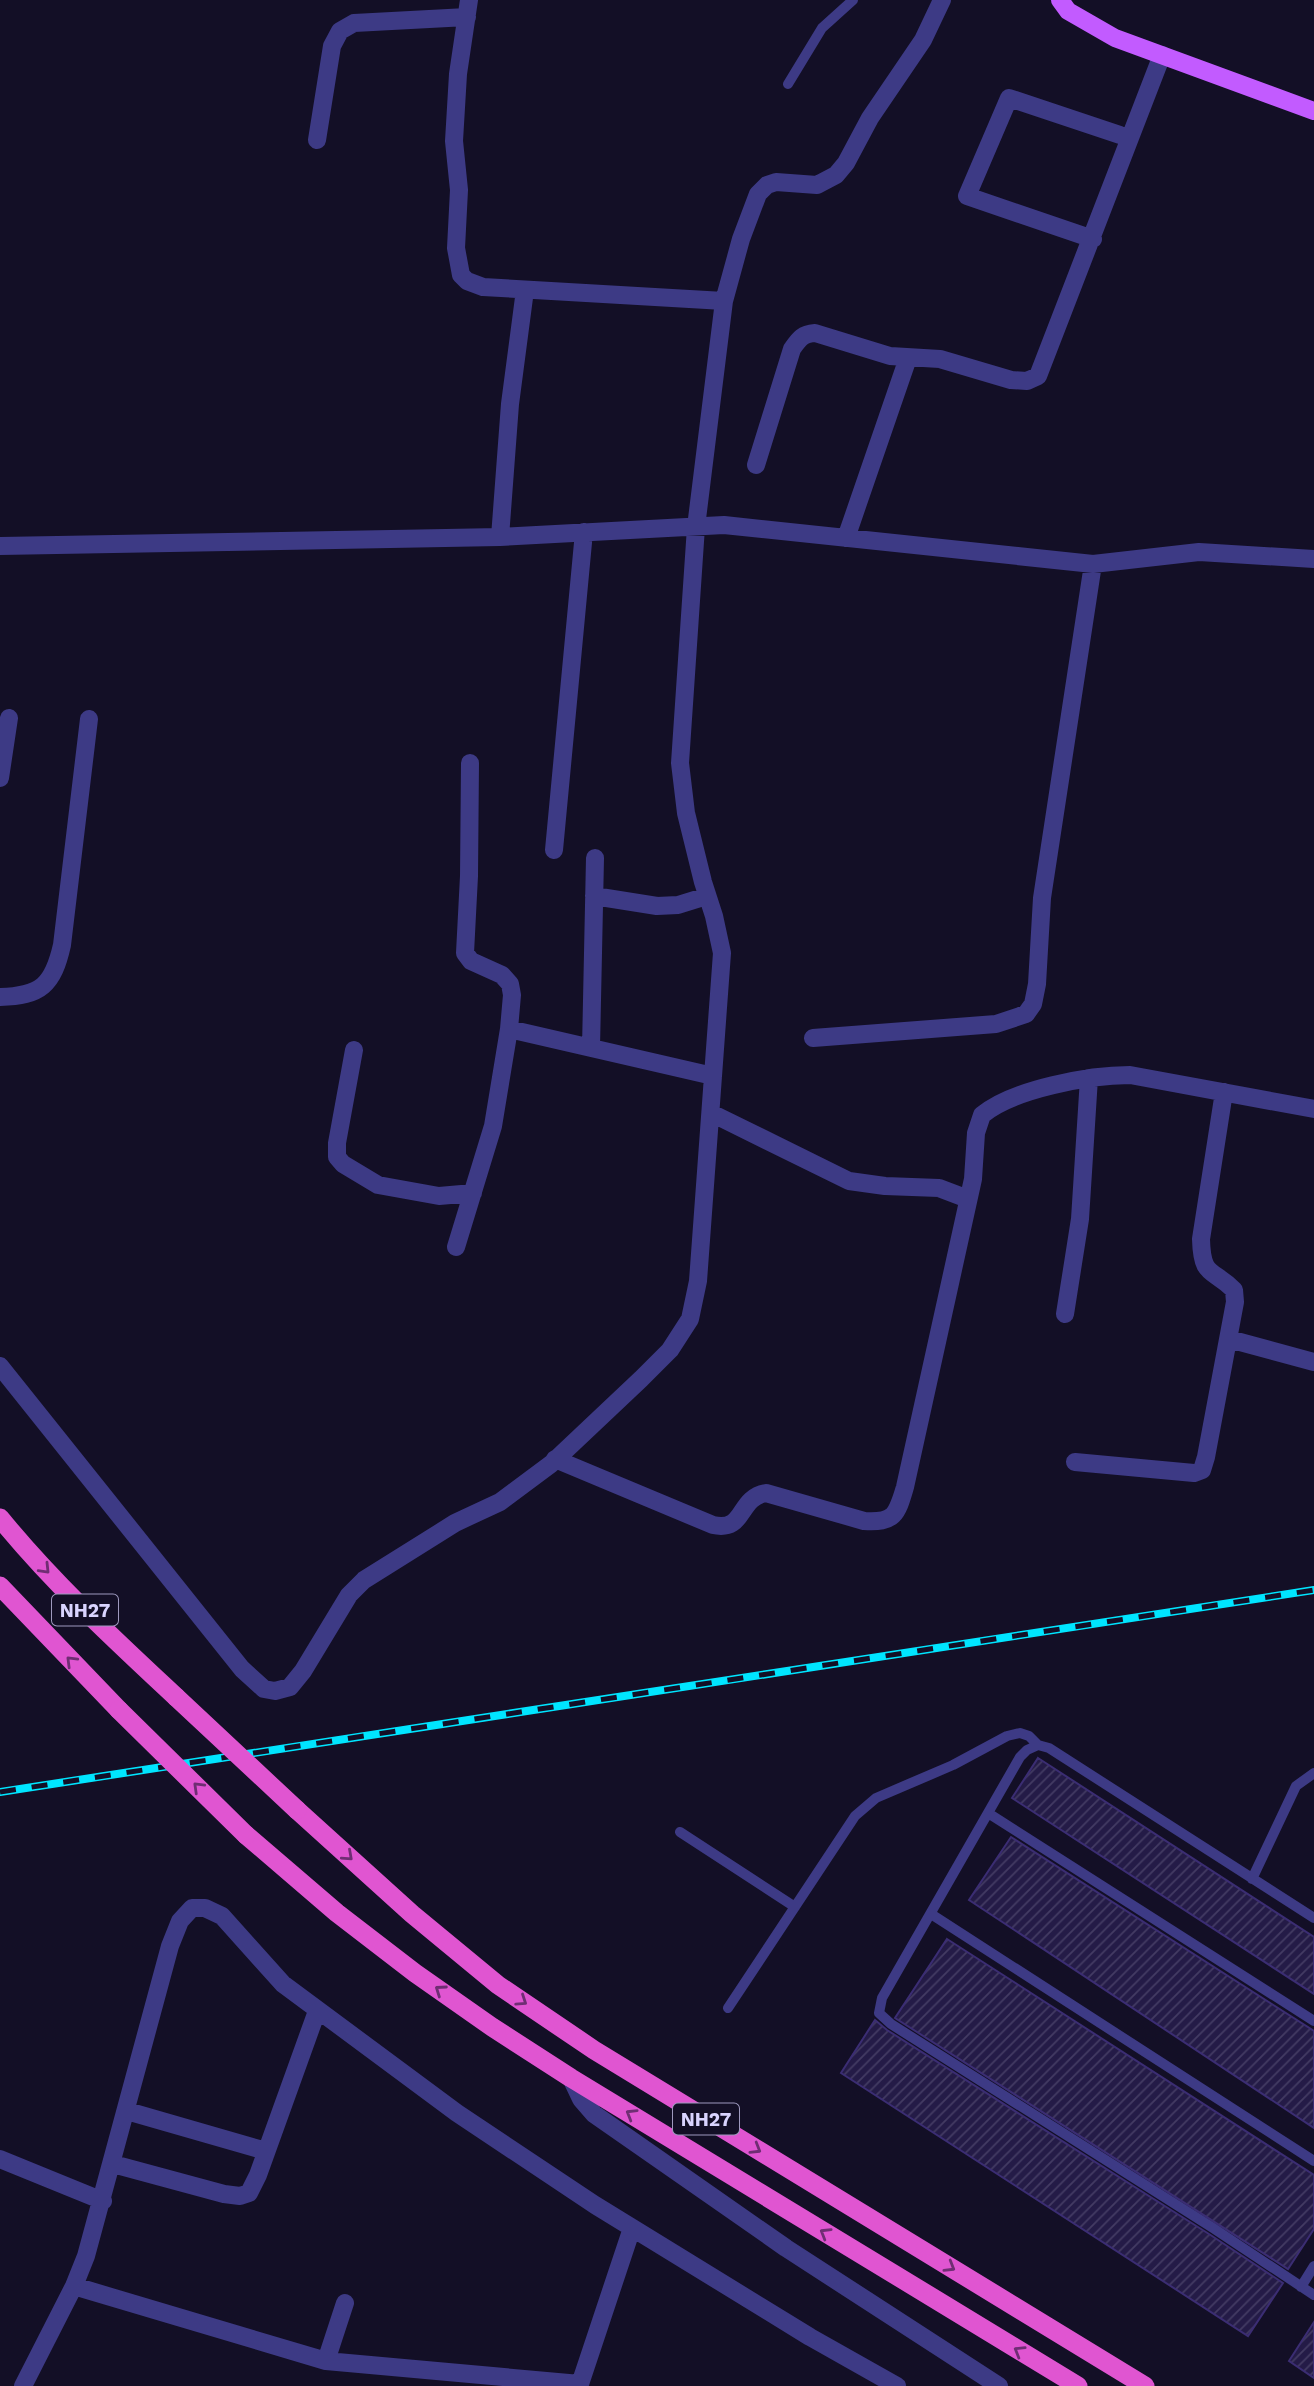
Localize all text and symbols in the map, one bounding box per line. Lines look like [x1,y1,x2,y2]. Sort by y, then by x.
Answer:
one-way arrow [37,1561,50,1574]
road number: NH27 [52,1594,118,1626]
one-way arrow [66,1657,79,1670]
one-way arrow [193,1783,206,1796]
one-way arrow [340,1848,353,1860]
one-way arrow [435,1986,448,1998]
one-way arrow [515,1993,528,2006]
road number: NH27 [673,2104,739,2134]
one-way arrow [625,2110,638,2123]
one-way arrow [748,2141,761,2154]
one-way arrow [819,2228,832,2241]
one-way arrow [943,2259,956,2272]
one-way arrow [1014,2346,1027,2359]

